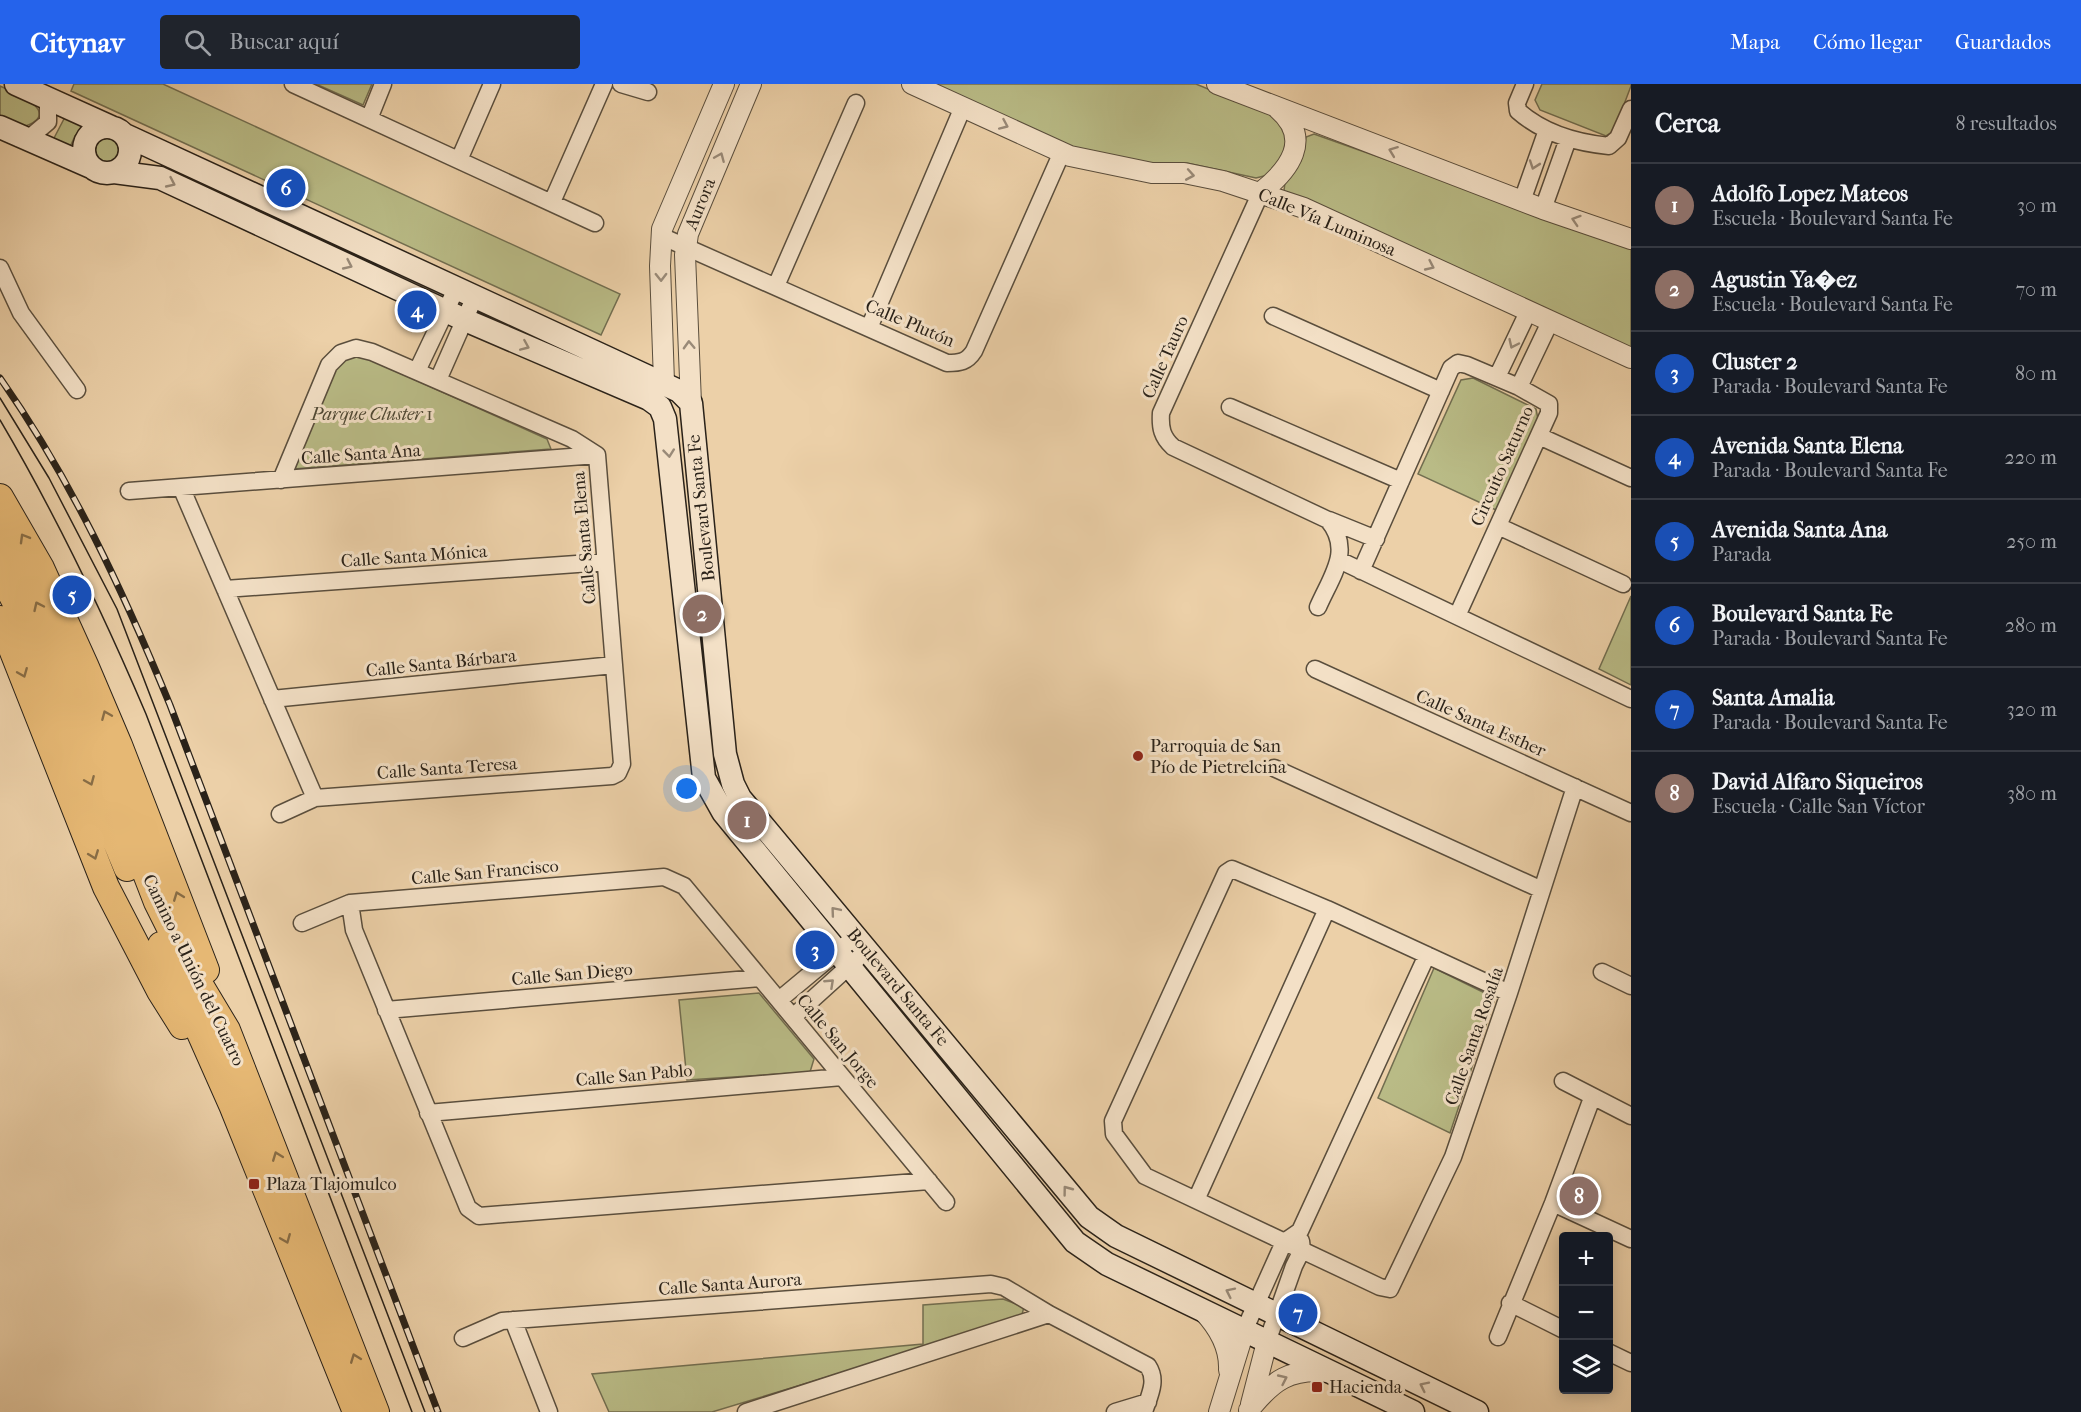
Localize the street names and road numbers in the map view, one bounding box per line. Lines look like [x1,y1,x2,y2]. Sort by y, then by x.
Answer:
street label: Aurora [680,175,721,234]
street label: Calle Vía Luminosa [1255,184,1399,261]
street label: Calle Plutón [862,295,958,352]
street label: Calle Tauro [1138,312,1193,402]
street label: Circuito Saturno [1467,403,1538,529]
street label: Boulevard Santa Fe [683,433,720,583]
street label: Calle Santa Ana [300,440,422,469]
street label: Calle Santa Elena [568,470,601,605]
street label: Calle Santa Mónica [340,541,489,572]
street label: Calle Santa Bárbara [365,645,518,682]
street label: Calle Santa Esther [1412,685,1549,762]
street label: Calle Santa Teresa [376,753,519,784]
street label: Calle San Francisco [410,856,560,889]
street label: Camino a Unión del Cuatro [138,871,249,1069]
street label: Boulevard Santa Fe [842,924,953,1051]
street label: Calle San Diego [511,959,633,990]
street label: Calle Santa Rosalía [1441,964,1508,1108]
street label: Calle San Jorge [792,990,883,1093]
street label: Calle San Pablo [575,1060,693,1091]
street label: Calle Santa Aurora [658,1269,803,1300]

